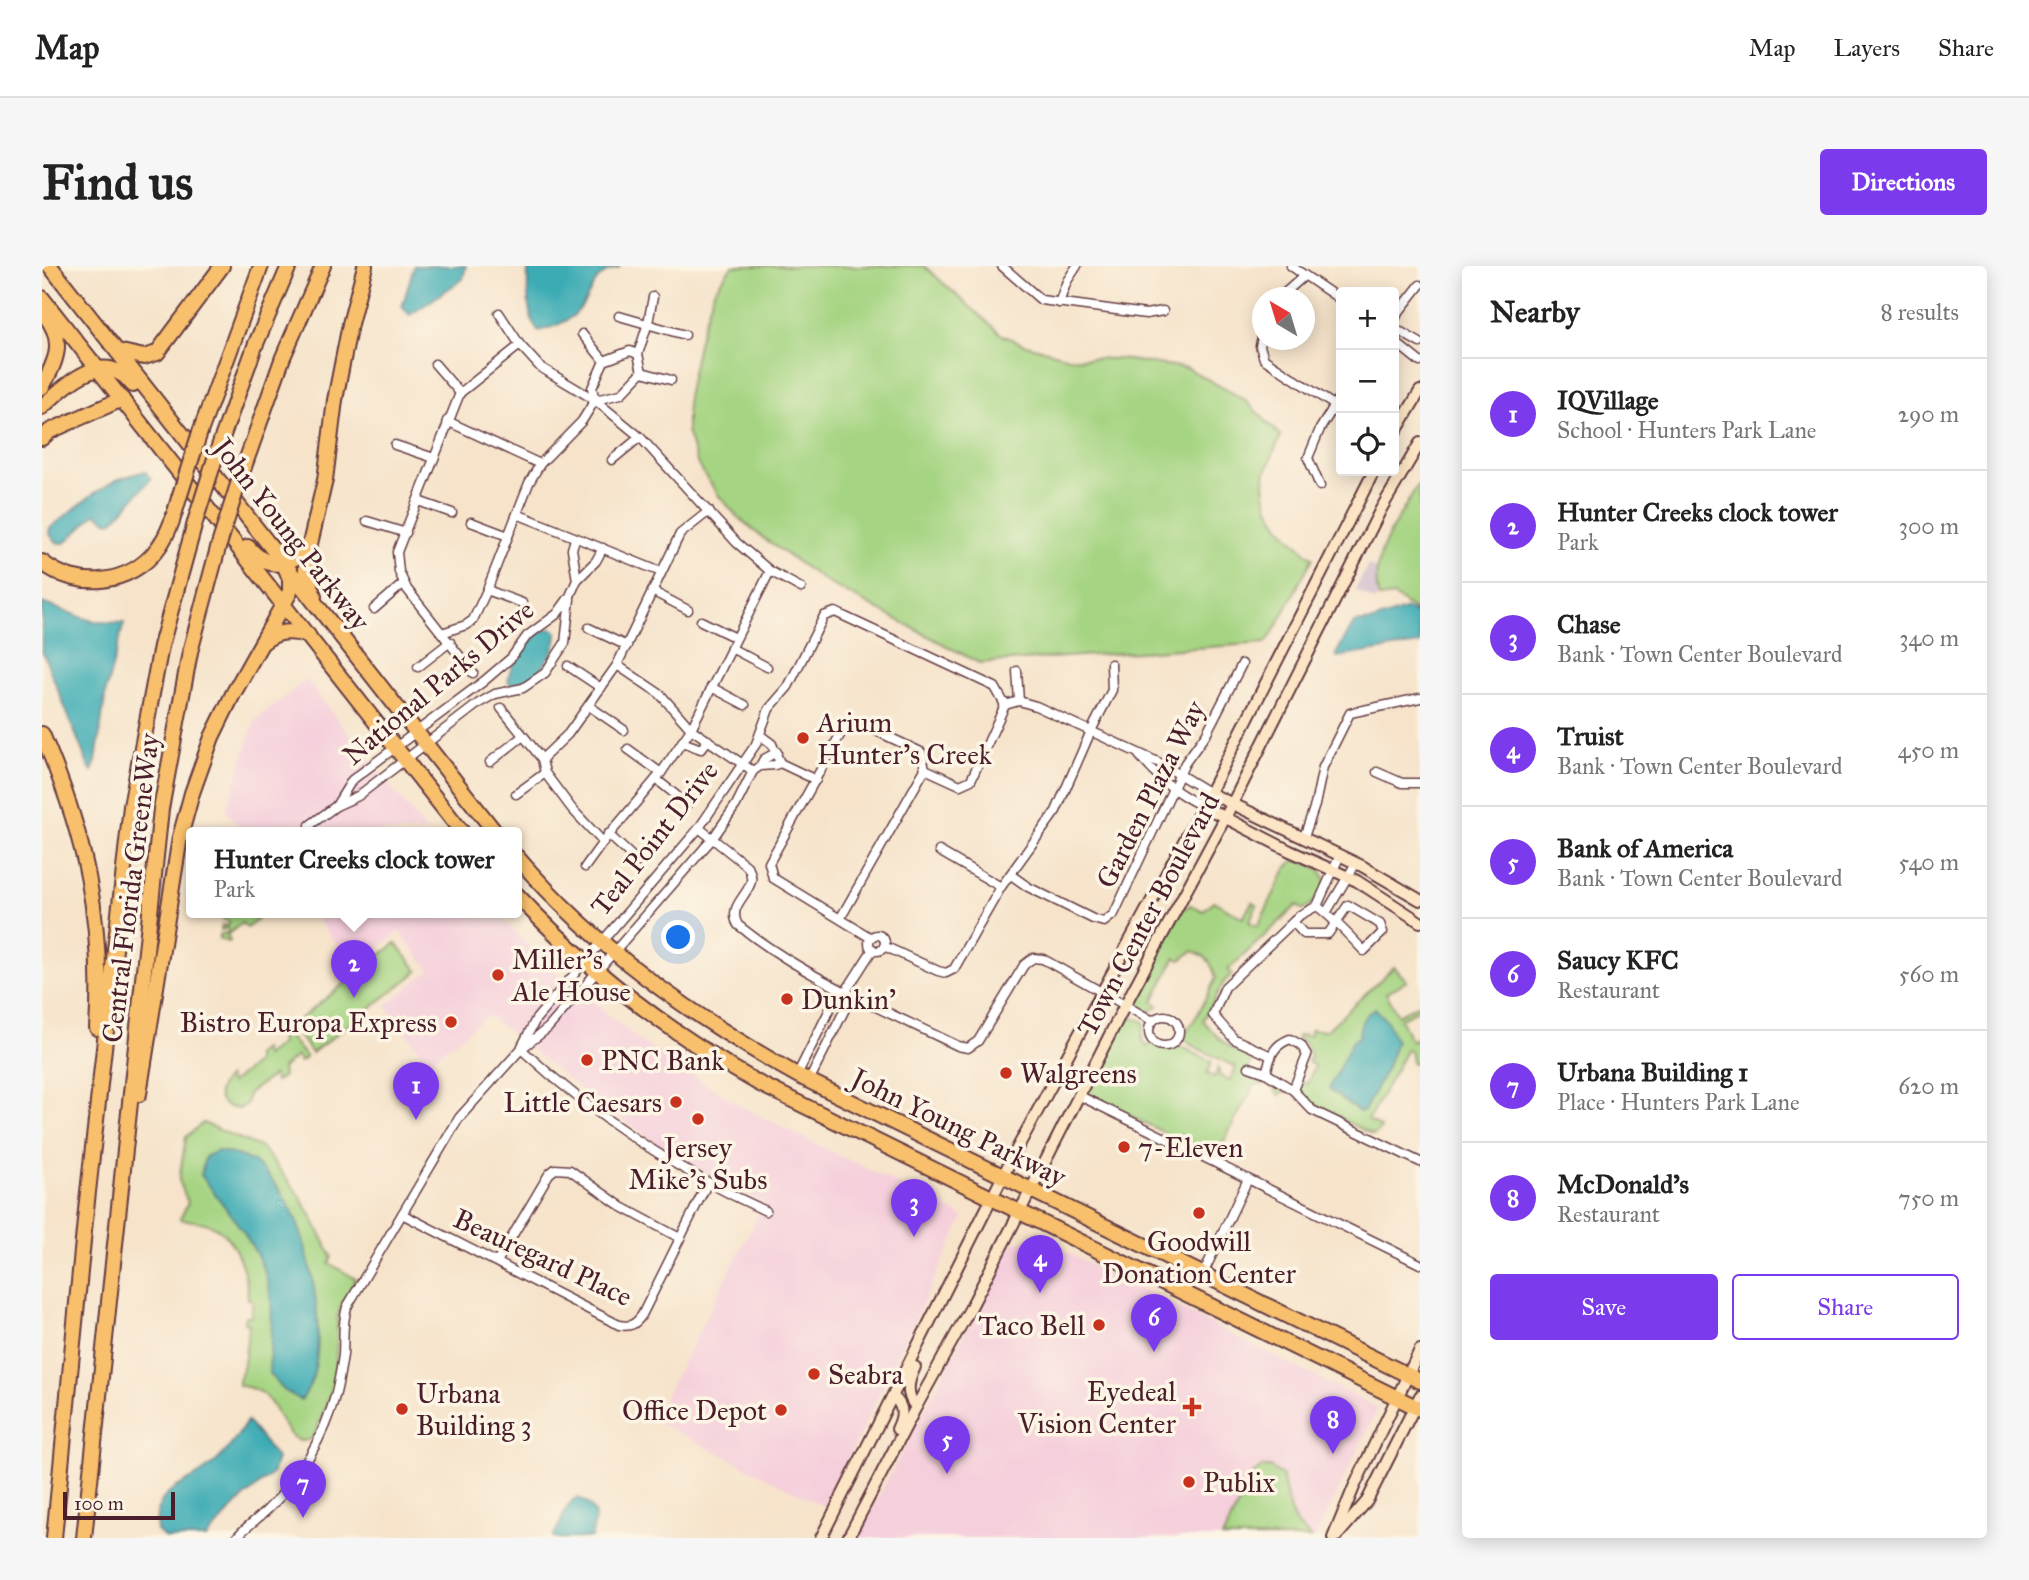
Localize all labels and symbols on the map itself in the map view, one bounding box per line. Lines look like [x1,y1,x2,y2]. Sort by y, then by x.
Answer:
north arrow [1252,287,1315,350]
street label: John Young Parkway [204,429,378,638]
street label: National Parks Drive [336,592,541,773]
street label: Garden Plaza Way [1088,694,1213,894]
place label: Arium Hunter's Creek [816,705,992,772]
street label: Central Florida GreeneWay [94,730,167,1045]
marker: Arium Hunter's Creek [795,730,811,746]
street label: Teal Point Drive [583,754,726,923]
street label: Town Center Boulevard [1069,786,1227,1042]
your location [661,920,695,954]
pin: 2 [331,940,377,998]
place label: Miller's Ale House [511,942,631,1009]
marker: Miller's Ale House [490,967,506,983]
place label: Dunkin' [801,982,896,1017]
marker: Dunkin' [779,991,795,1007]
place label: Bistro Europa Express [180,1005,437,1040]
marker: Bistro Europa Express [443,1014,459,1030]
place label: PNC Bank [601,1043,724,1078]
marker: PNC Bank [579,1052,595,1068]
place label: Walgreens [1020,1056,1137,1091]
street label: John Young Parkway [843,1059,1073,1195]
pin: 1 [393,1062,439,1120]
marker: Walgreens [998,1065,1014,1081]
place label: Little Caesars [503,1085,662,1120]
marker: Little Caesars [668,1094,684,1110]
marker: Jersey Mike's Subs [690,1111,706,1127]
place label: Jersey Mike's Subs [629,1130,767,1197]
place label: 7-Eleven [1138,1130,1243,1165]
marker: 7-Eleven [1116,1139,1132,1155]
pin: 3 [891,1179,937,1237]
street label: Beauregard Place [448,1201,638,1314]
marker: Goodwill Donation Center [1191,1205,1207,1221]
place label: Goodwill Donation Center [1102,1224,1297,1291]
pin: 4 [1017,1235,1063,1293]
pin: 6 [1131,1294,1177,1352]
place label: Taco Bell [978,1308,1085,1343]
marker: Taco Bell [1091,1317,1107,1333]
place label: Seabra [828,1357,904,1392]
marker: Seabra [806,1366,822,1382]
place label: Eyedeal Vision Center [1017,1374,1177,1441]
place label: Urbana Building 3 [416,1376,532,1443]
place label: Office Depot [622,1393,767,1428]
pin: 8 [1310,1396,1356,1454]
marker: Eyedeal Vision Center [1182,1397,1202,1417]
marker: Urbana Building 3 [394,1401,410,1417]
marker: Office Depot [773,1402,789,1418]
pin: 5 [924,1416,970,1474]
pin: 7 [280,1460,326,1518]
place label: Publix [1203,1465,1276,1500]
marker: Publix [1181,1474,1197,1490]
scale bar [63,1489,175,1521]

